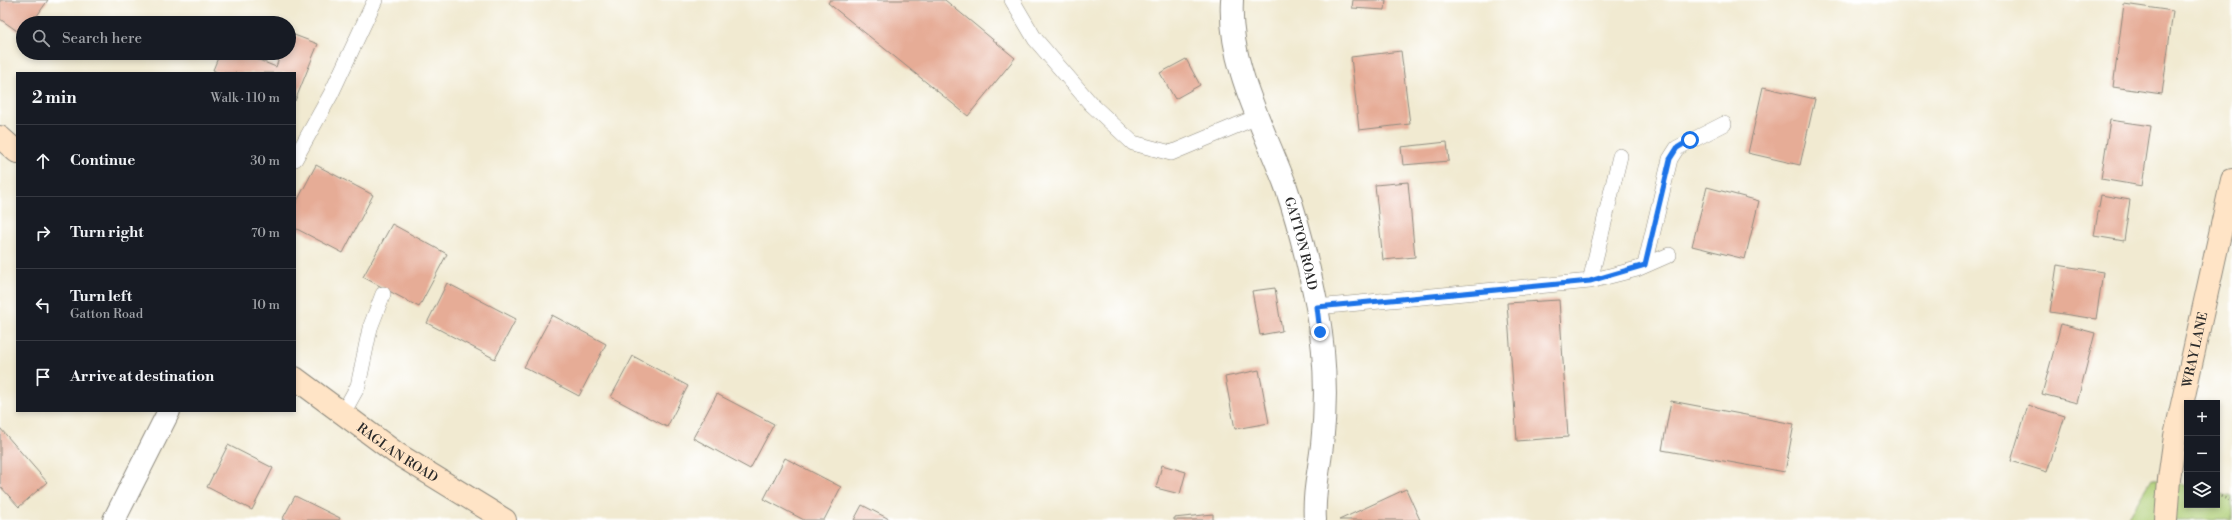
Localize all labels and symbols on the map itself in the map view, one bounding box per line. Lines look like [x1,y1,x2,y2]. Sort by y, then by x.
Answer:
route start [1681,131,1699,149]
street label: GATTON ROAD [1281,195,1320,292]
street label: WRAY LANE [2179,310,2211,390]
route end [1311,323,1329,341]
street label: RAGLAN ROAD [354,420,441,486]

